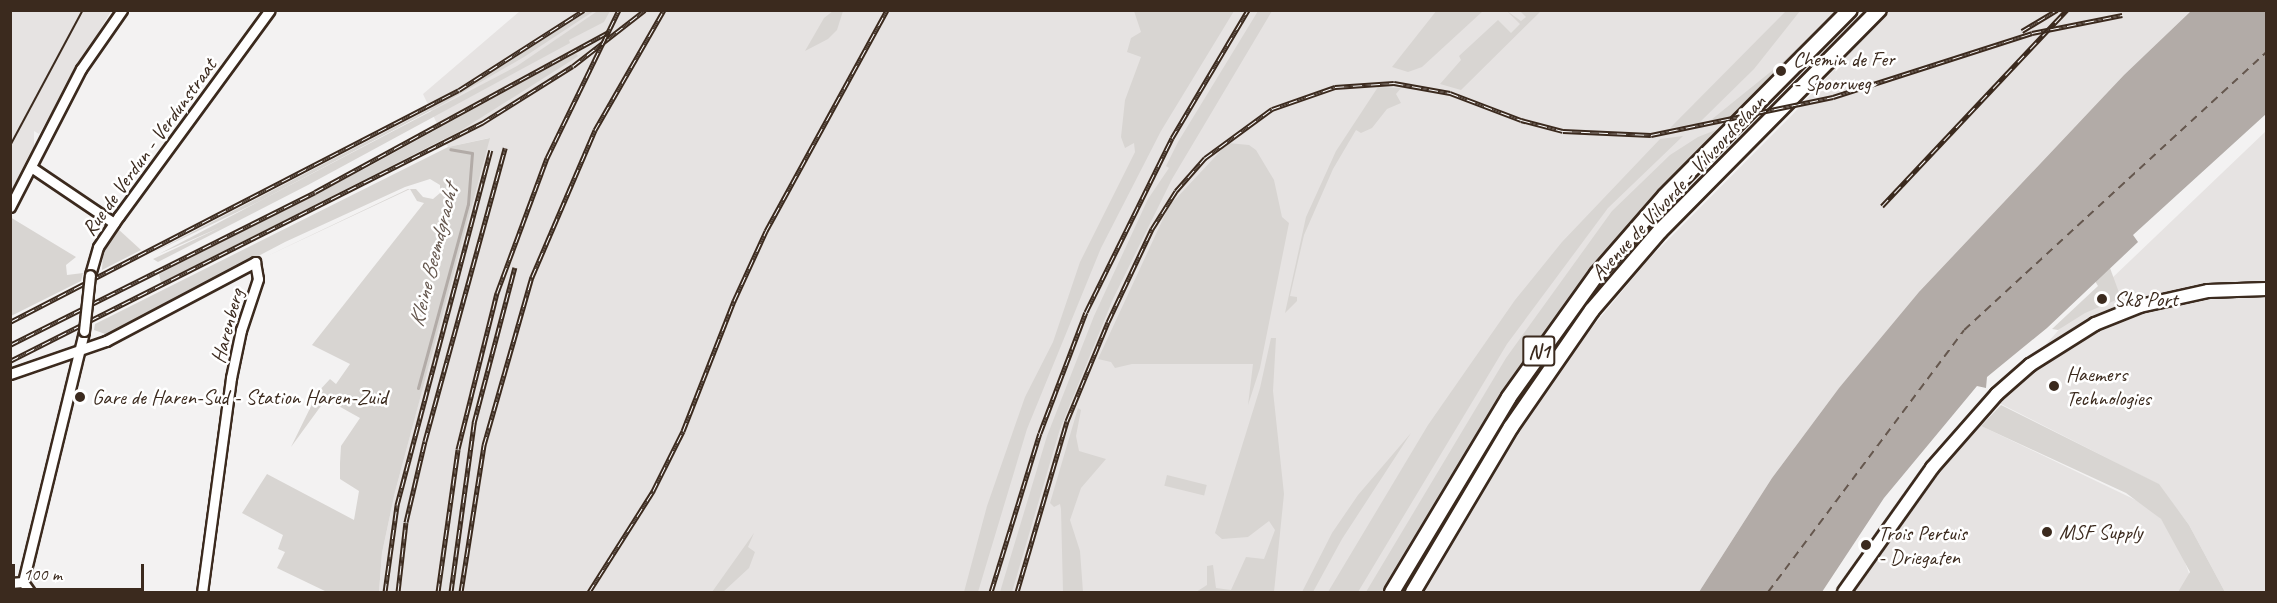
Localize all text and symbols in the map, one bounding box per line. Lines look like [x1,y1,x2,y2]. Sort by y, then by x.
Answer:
place label: Chemin de Fer - Spoorweg [1793,46,1895,96]
street label: Rue de Verdun - Verdunstraat [76,53,222,241]
marker: Chemin de Fer - Spoorweg [1774,64,1788,78]
street label: Avenue de Vilvorde - Vilvoordselaan [1585,89,1771,285]
water label: Kleine Beemdgracht [404,182,464,330]
street label: Harenberg [205,286,249,366]
place label: Sk8 Port [2114,286,2178,312]
marker: Sk8 Port [2095,292,2109,306]
road number: N1 [1521,334,1557,368]
place label: Haemers Technologies [2066,361,2151,411]
marker: Haemers Technologies [2047,379,2061,393]
place label: Gare de Haren-Sud - Station Haren-Zuid [92,384,387,410]
marker: Gare de Haren-Sud - Station Haren-Zuid [73,390,87,404]
place label: MSF Supply [2059,519,2142,545]
place label: Trois Pertuis - Driegaten [1878,520,1967,570]
marker: MSF Supply [2040,525,2054,539]
marker: Trois Pertuis - Driegaten [1859,538,1873,552]
scale bar [15,552,147,590]
text: 100 m [23,563,62,585]

